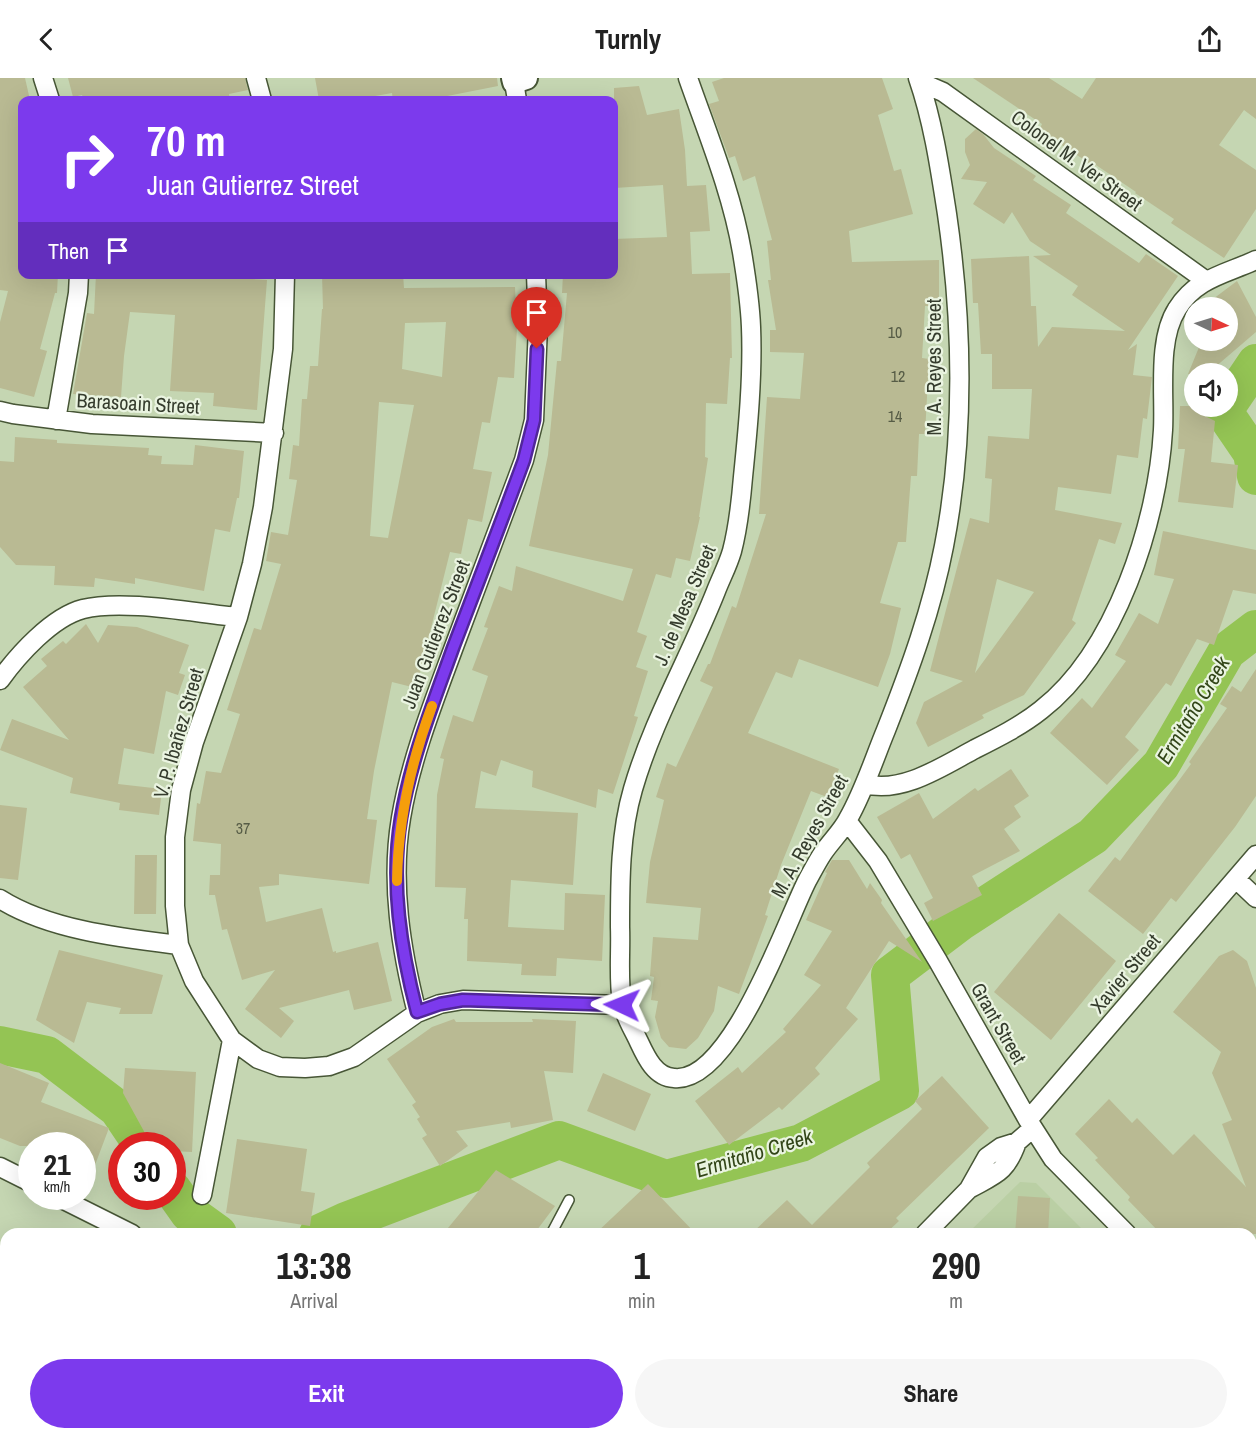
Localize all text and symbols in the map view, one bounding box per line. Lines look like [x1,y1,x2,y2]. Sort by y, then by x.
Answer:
text: Turnly [595,21,661,57]
icon: back [30,23,63,56]
icon: share [1193,23,1226,56]
street label: Colonel M. Ver Street [1006,103,1148,217]
text: 70 m [147,113,226,169]
icon: right [48,120,126,198]
text: Juan Gutierrez Street [147,167,359,203]
icon: arrive [101,234,134,267]
text: Then [48,236,89,266]
pin [511,287,562,349]
icon: arrive [520,296,553,329]
north arrow [1184,297,1238,351]
map controls [1184,297,1238,417]
street label: M. A. Reyes Street [920,298,947,435]
house number: 10 [888,321,902,343]
button: sound [1184,363,1238,417]
house number: 12 [891,365,905,387]
street label: Barasoain Street [76,386,201,420]
house number: 14 [888,405,902,427]
street label: J. de Mesa Street [646,540,722,669]
street label: Juan Gutierrez Street [394,556,476,712]
water label: Ermitaño Creek [1150,650,1237,769]
street label: V. P. Ibañez Street [147,664,210,801]
street label: M. A. Reyes Street [764,769,854,902]
house number: 37 [236,817,250,839]
street label: Xavier Street [1084,927,1166,1018]
position arrow [590,973,654,1037]
street label: Grant Street [965,978,1033,1069]
water label: Ermitaño Creek [692,1121,817,1184]
speed limit sign: 30 [108,1132,186,1210]
text: 21 [43,1144,71,1184]
text: km/h [44,1176,70,1197]
text: 13:38 [276,1242,352,1290]
text: 1 [633,1242,650,1290]
text: 290 [932,1242,981,1290]
text: Arrival [290,1287,338,1314]
text: min [628,1287,655,1314]
text: m [949,1287,963,1314]
button: Exit [30,1359,623,1428]
button: Share [635,1359,1227,1428]

